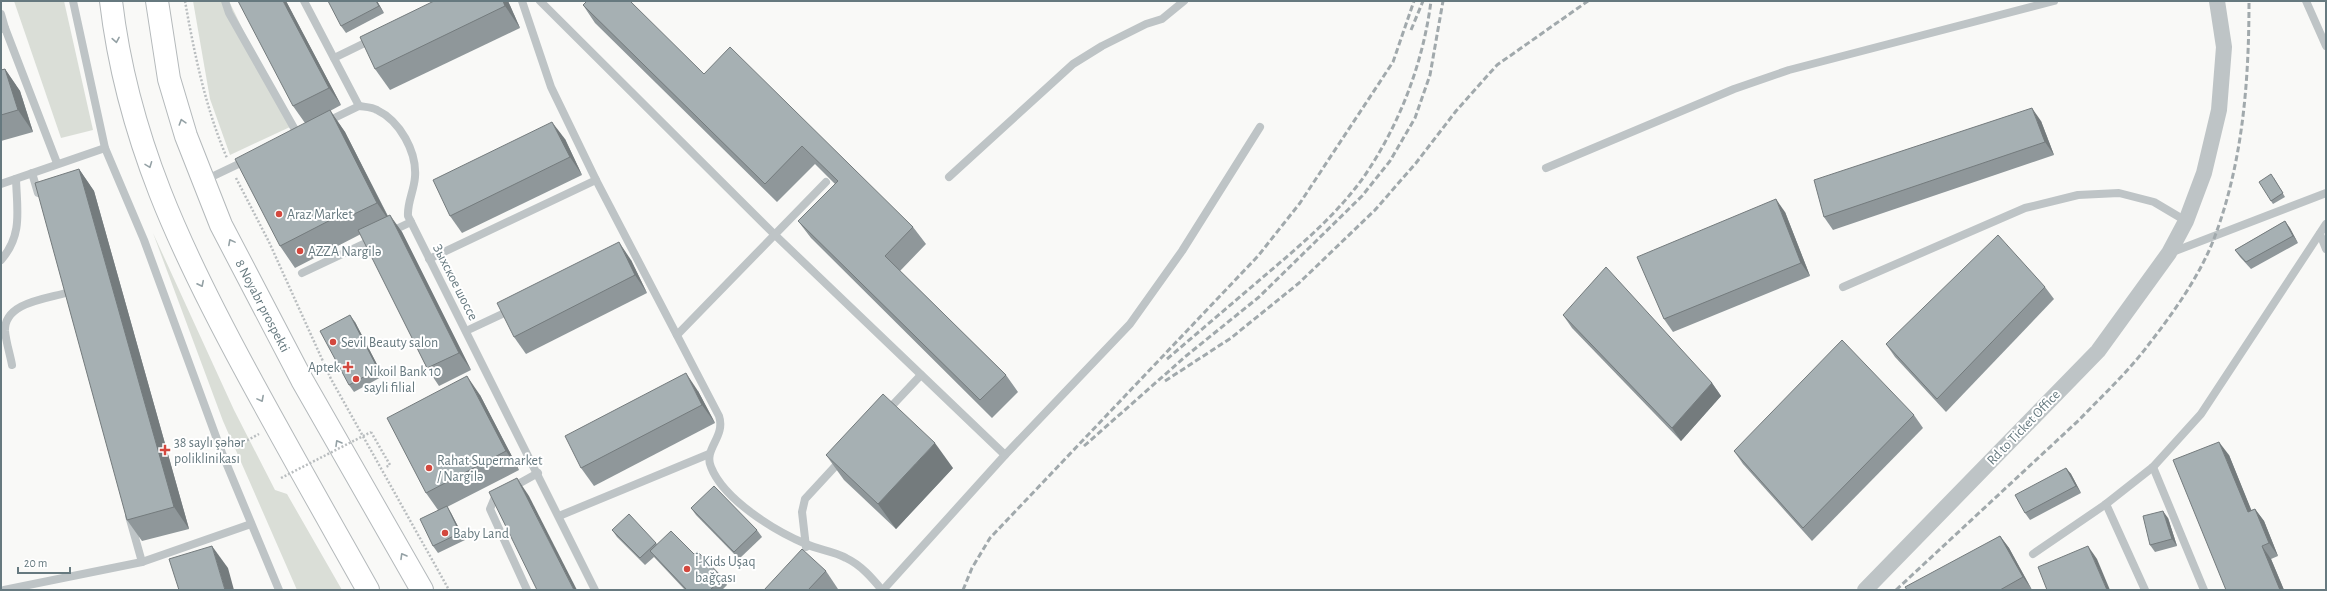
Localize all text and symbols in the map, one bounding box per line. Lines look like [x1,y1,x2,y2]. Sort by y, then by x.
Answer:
one-way arrow [111,37,120,43]
one-way arrow [178,119,187,126]
one-way arrow [145,162,153,169]
place label: Araz Market [287,208,353,222]
marker: Araz Market [274,209,284,219]
one-way arrow [228,239,235,246]
street label: Зыхское шоссе [430,242,480,323]
place label: AZZA Nargilə [308,245,382,259]
marker: AZZA Nargilə [295,246,305,256]
street label: 8 Noyabr prospekti [232,257,292,355]
one-way arrow [196,280,203,288]
place label: Sevil Beauty salon [341,336,438,350]
marker: Sevil Beauty salon [328,337,338,347]
place label: Aptek [308,361,341,375]
marker: Aptek [343,362,353,372]
place label: Nikoil Bank 10 sayli filial [364,365,441,395]
marker: Nikoil Bank 10 sayli filial [351,374,361,384]
street label: Rd to Ticket Office [1985,388,2063,468]
one-way arrow [257,395,264,403]
place label: 38 saylı şəhər poliklinikası [174,436,246,466]
one-way arrow [336,440,343,447]
marker: 38 saylı şəhər poliklinikası [159,444,171,456]
place label: Rahat Supermarket / Nargilə [437,454,543,484]
marker: Rahat Supermarket / Nargilə [424,463,434,473]
place label: Baby Land [453,527,509,541]
marker: Baby Land [440,528,450,538]
scale bar [18,549,70,575]
place label: İ-Kids Uşaq bağçası [695,552,756,585]
one-way arrow [400,553,407,560]
text: 20 m [24,557,47,569]
marker: İ-Kids Uşaq bağçası [682,564,692,574]

